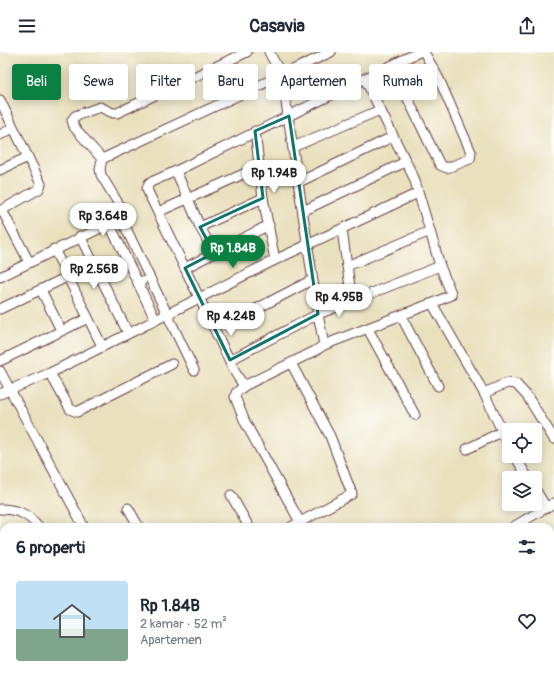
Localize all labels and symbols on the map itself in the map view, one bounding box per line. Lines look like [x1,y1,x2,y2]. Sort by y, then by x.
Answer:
pin: Rp 1.94B [233,160,315,194]
pin: Rp 3.64B [62,203,144,237]
pin: Rp 1.84B [192,235,274,269]
pin: Rp 2.56B [53,256,135,290]
pin: Rp 4.95B [298,284,380,318]
pin: Rp 4.24B [190,303,272,337]

